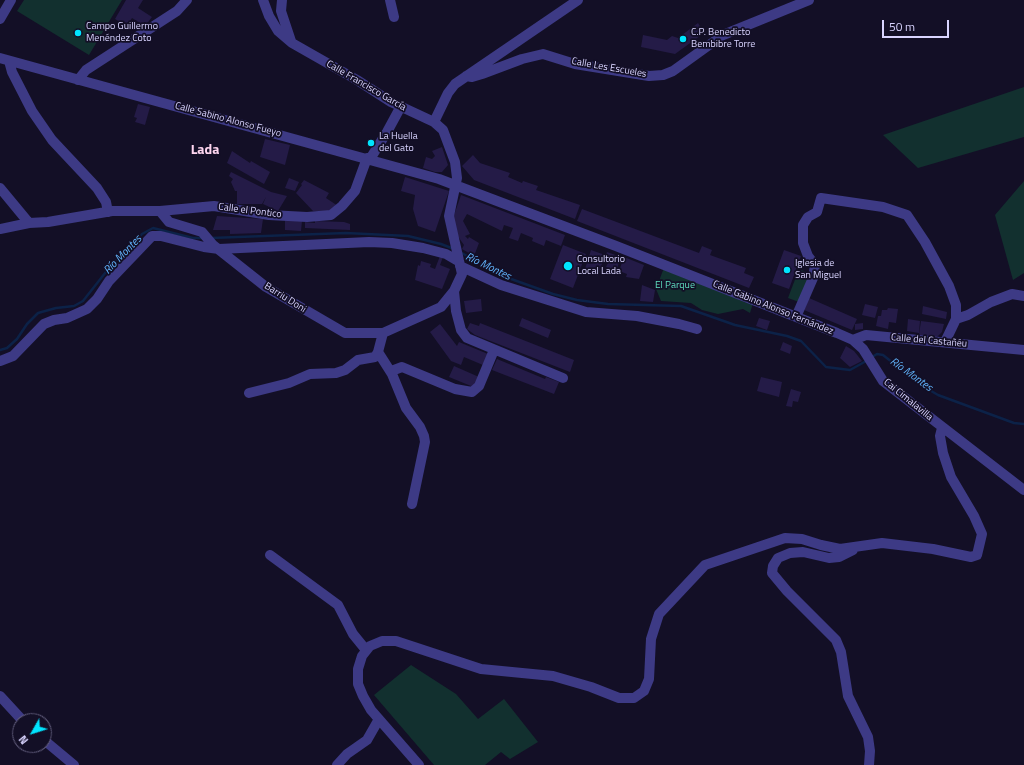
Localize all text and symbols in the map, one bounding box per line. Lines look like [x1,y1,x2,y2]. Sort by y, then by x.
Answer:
scale bar [884,12,951,38]
text: 50 m [889,17,915,36]
place label: Campo Guillermo Menéndez Coto [86,21,158,44]
place label: C.P. Benedicto Bembibre Torre [691,27,755,50]
marker: Campo Guillermo Menéndez Coto [73,28,83,38]
marker: C.P. Benedicto Bembibre Torre [678,34,688,44]
street label: Calle Les Escueles [571,56,647,80]
street label: Calle Francisco García [324,58,408,114]
street label: Calle Sabino Alonso Fueyo [174,100,282,140]
place label: La Huella del Gato [379,131,418,154]
marker: La Huella del Gato [366,138,376,148]
district label: Lada [191,143,219,159]
street label: Calle el Pontico [218,201,282,221]
water label: Río Montes [101,233,145,277]
water label: Río Montes [463,250,513,284]
place label: Consultorio Local Lada [577,254,625,278]
place label: Iglesia de San Miguel [795,258,841,282]
marker: Consultorio Local Lada [562,260,574,272]
marker: Iglesia de San Miguel [782,265,792,275]
street label: Calle Gabino Alonso Fernández [711,278,835,338]
street label: Barriu Doni [262,280,308,316]
park label: El Parque [655,280,695,292]
street label: Calle del Castañéu [890,332,968,350]
water label: Río Montes [887,355,935,395]
street label: Cai Cimalavilla [881,377,935,423]
north arrow [12,713,52,753]
text: N [15,732,32,748]

